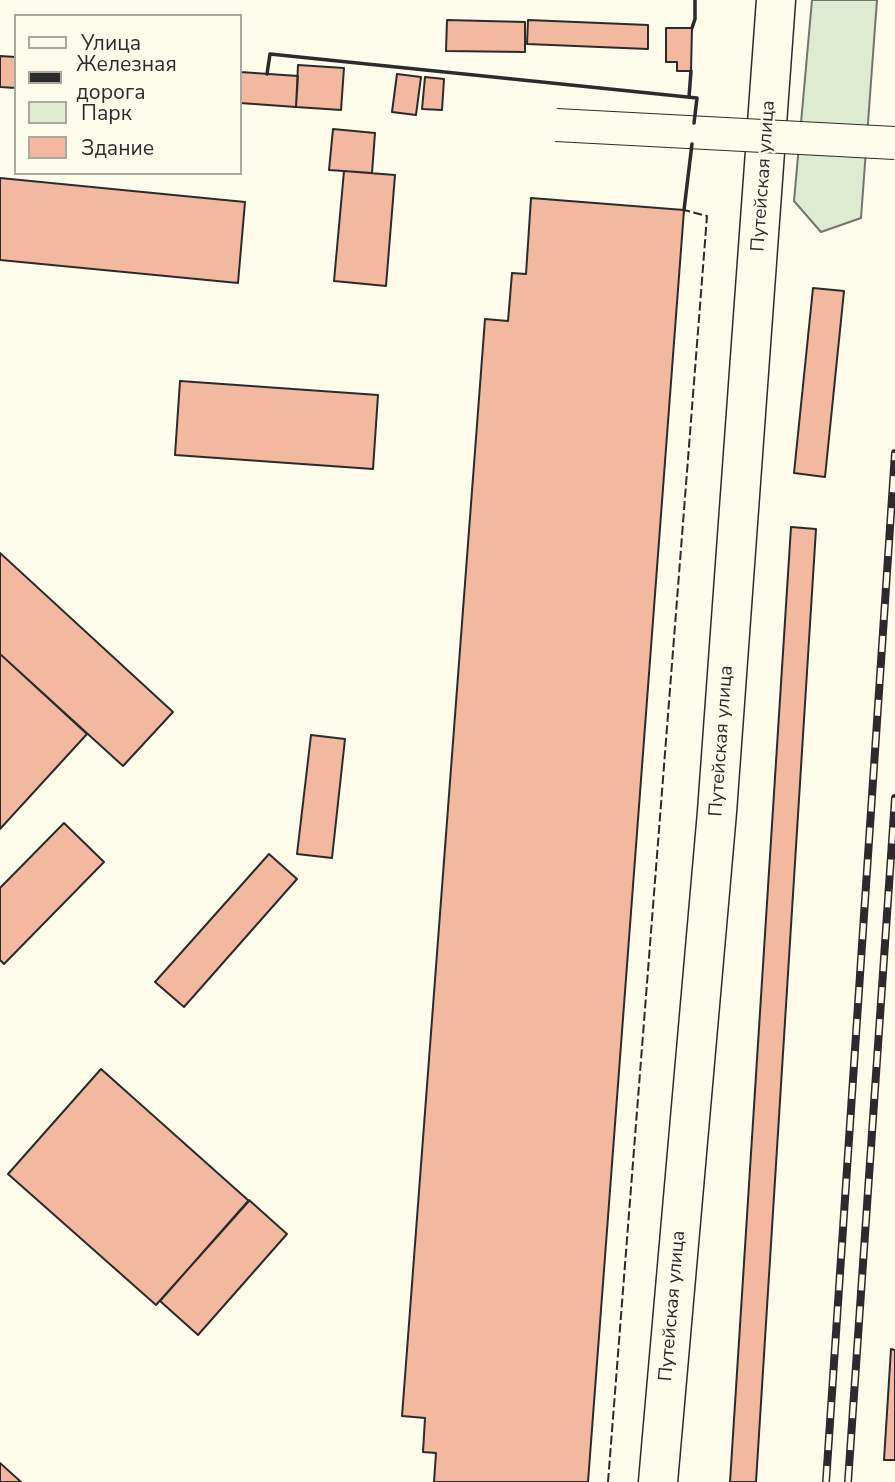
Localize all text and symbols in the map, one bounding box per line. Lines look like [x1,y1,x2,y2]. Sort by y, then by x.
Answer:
legend [14,14,242,175]
text: Улица [81,29,141,57]
text: Железная дорога [76,50,177,106]
text: Парк [81,99,132,127]
street label: Путейская улица [747,100,781,252]
text: Здание [81,134,154,162]
street label: Путейская улица [705,665,739,817]
street label: Путейская улица [655,1230,691,1382]

